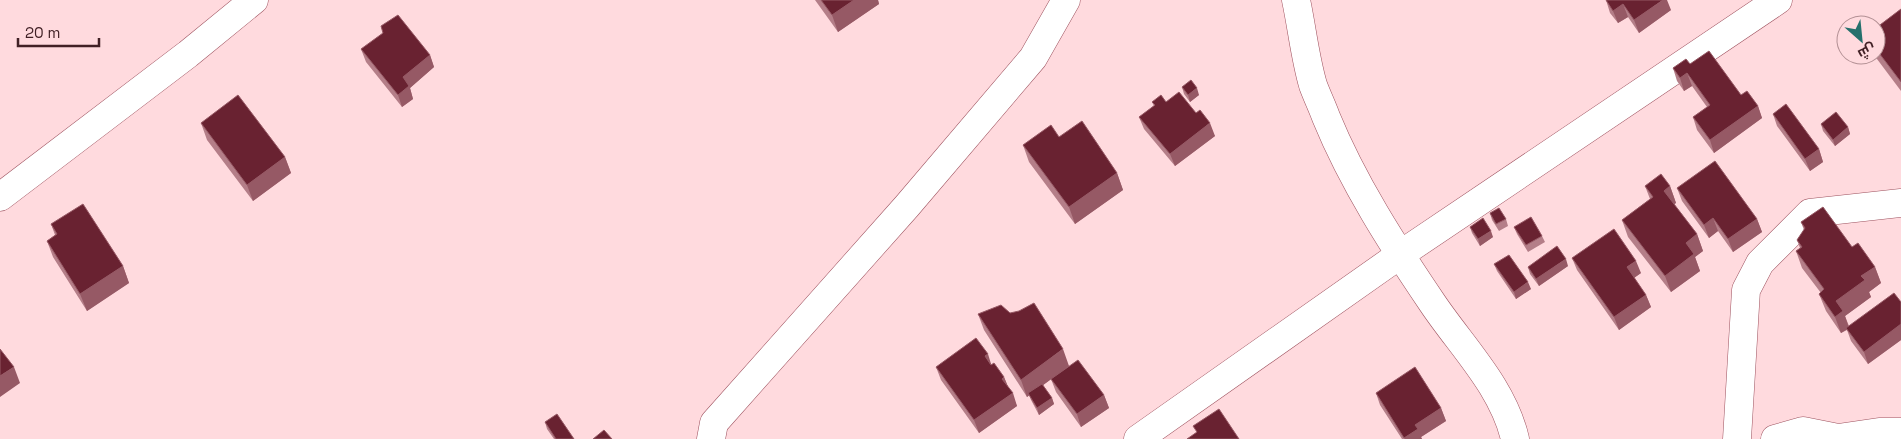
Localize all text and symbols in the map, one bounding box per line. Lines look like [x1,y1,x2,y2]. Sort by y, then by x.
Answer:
scale bar [18,15,99,47]
north arrow [1836,15,1886,65]
text: 20 m [25,23,60,42]
text: ش [1855,39,1879,64]

